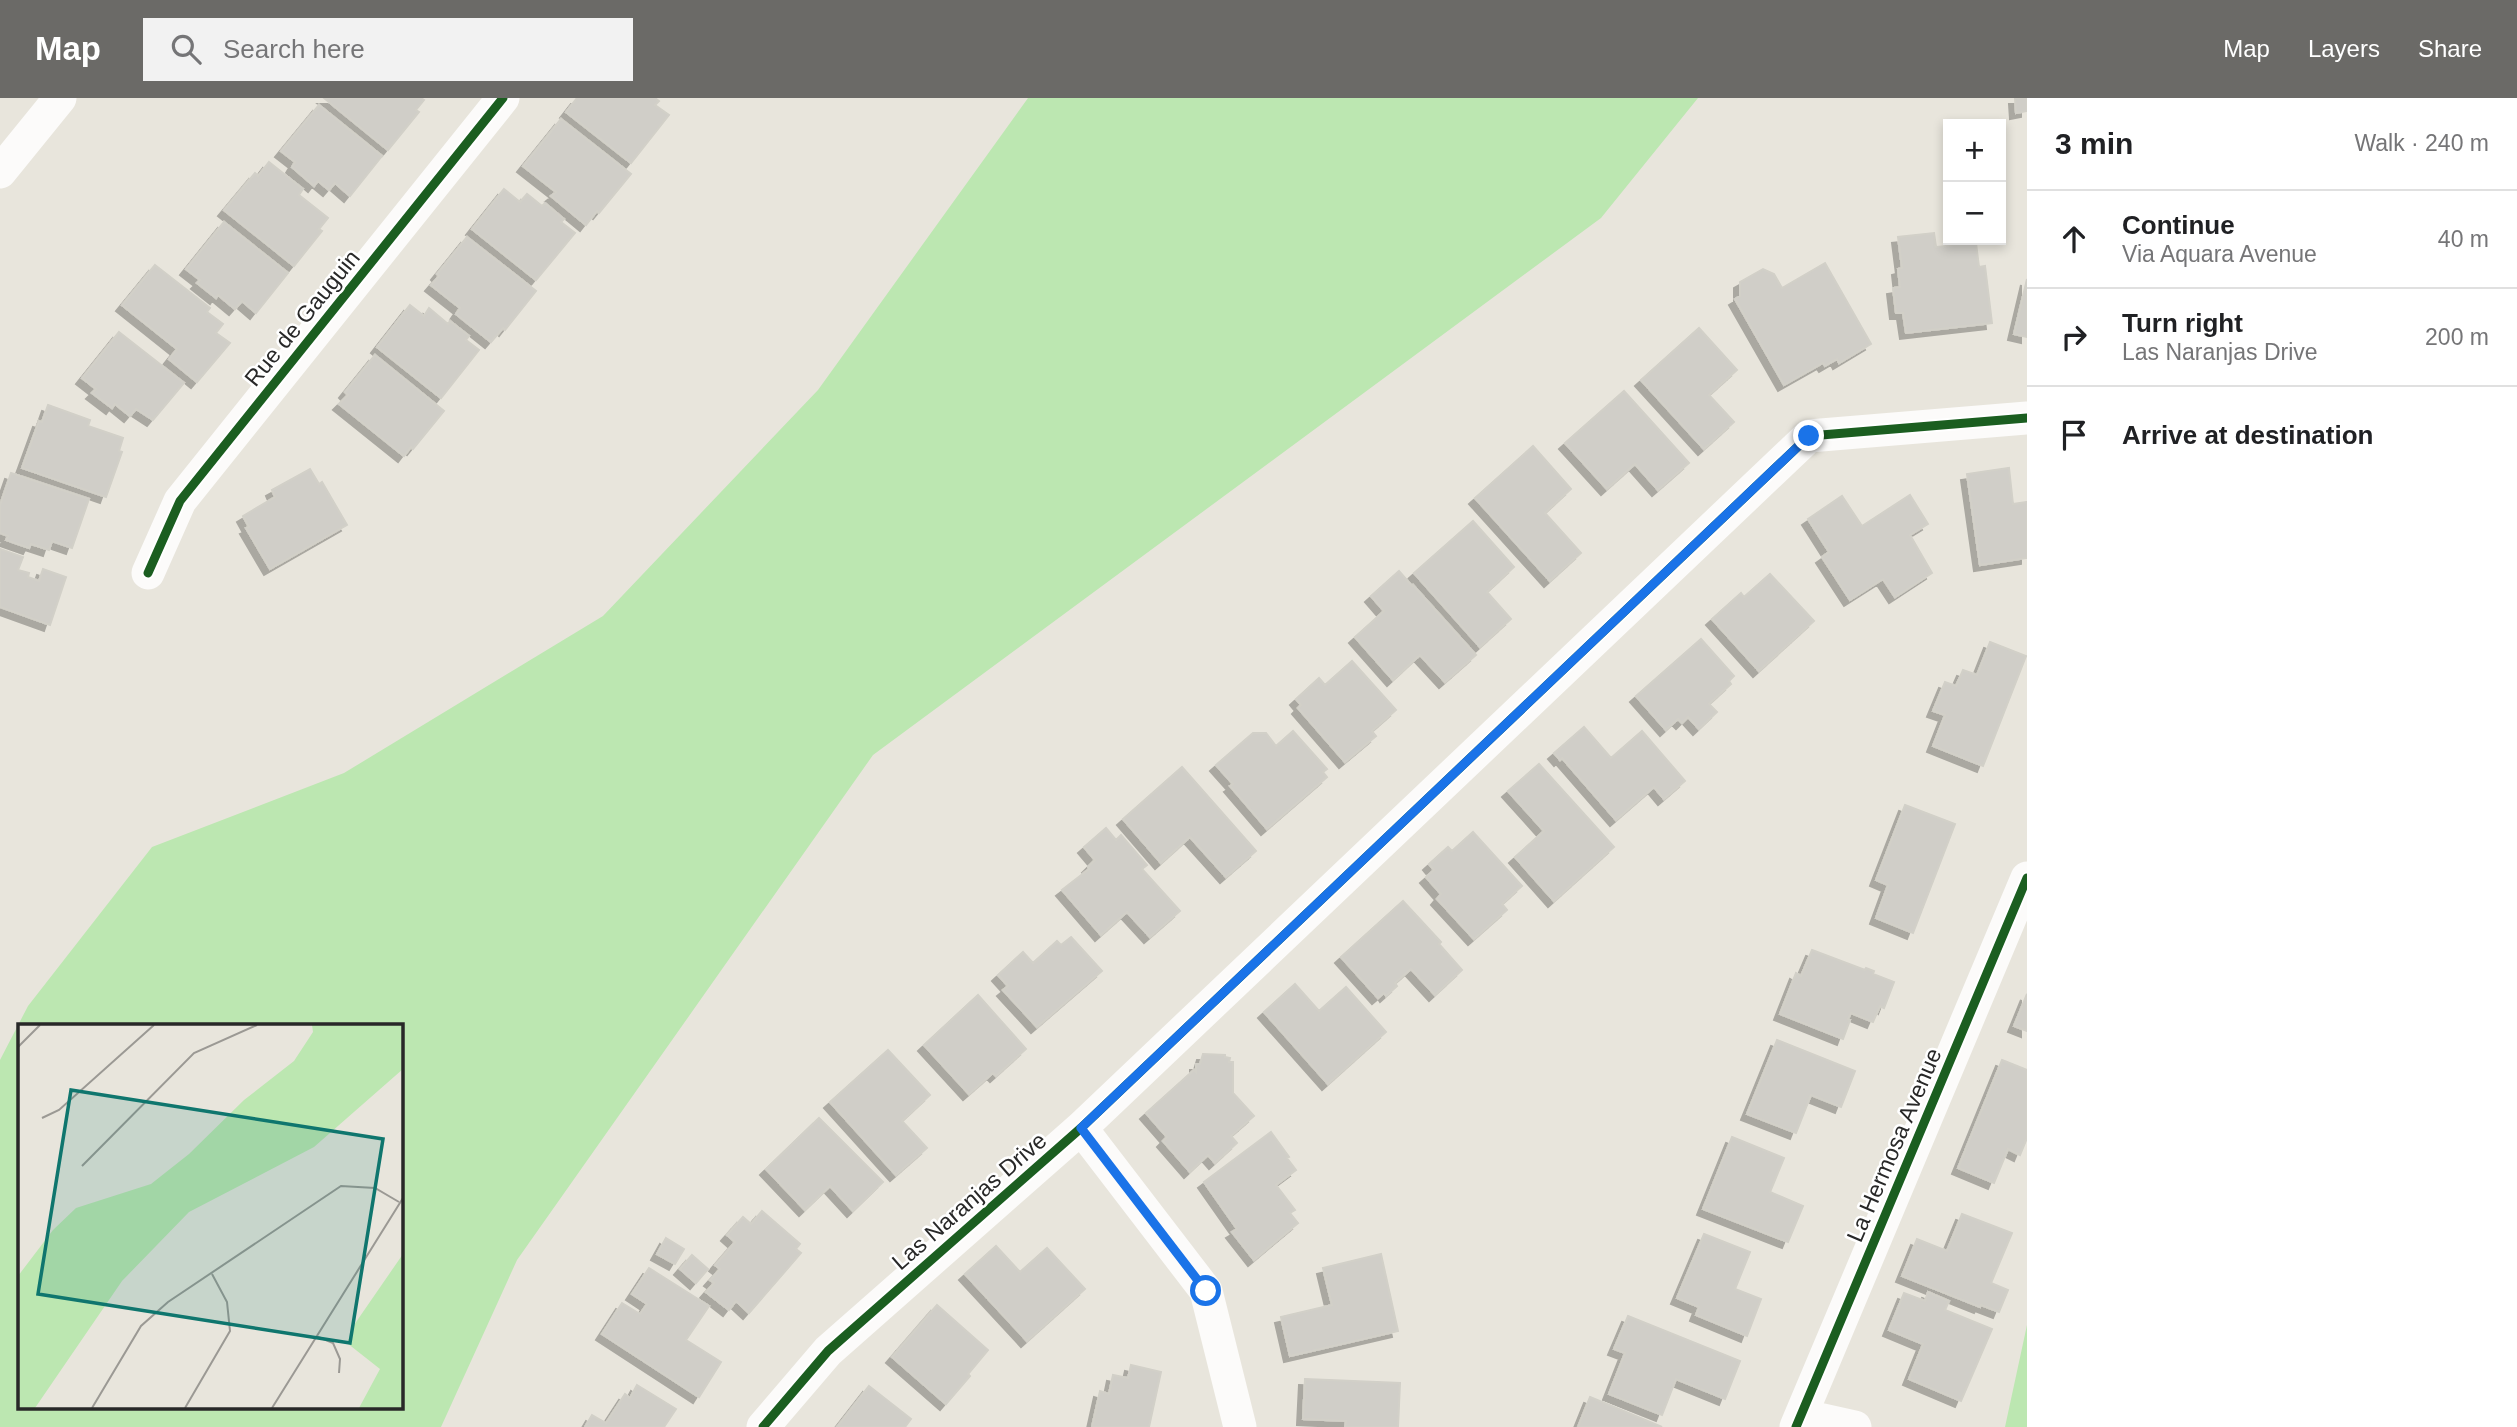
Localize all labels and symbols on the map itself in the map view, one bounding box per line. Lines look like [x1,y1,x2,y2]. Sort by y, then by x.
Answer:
street label: Rue de Gauguin [239,245,365,391]
route end [1793,420,1824,451]
inset map [18,1024,402,1410]
street label: La Hermosa Avenue [1841,1044,1947,1246]
street label: Las Naranjas Drive [887,1127,1051,1275]
route start [1190,1275,1221,1306]

